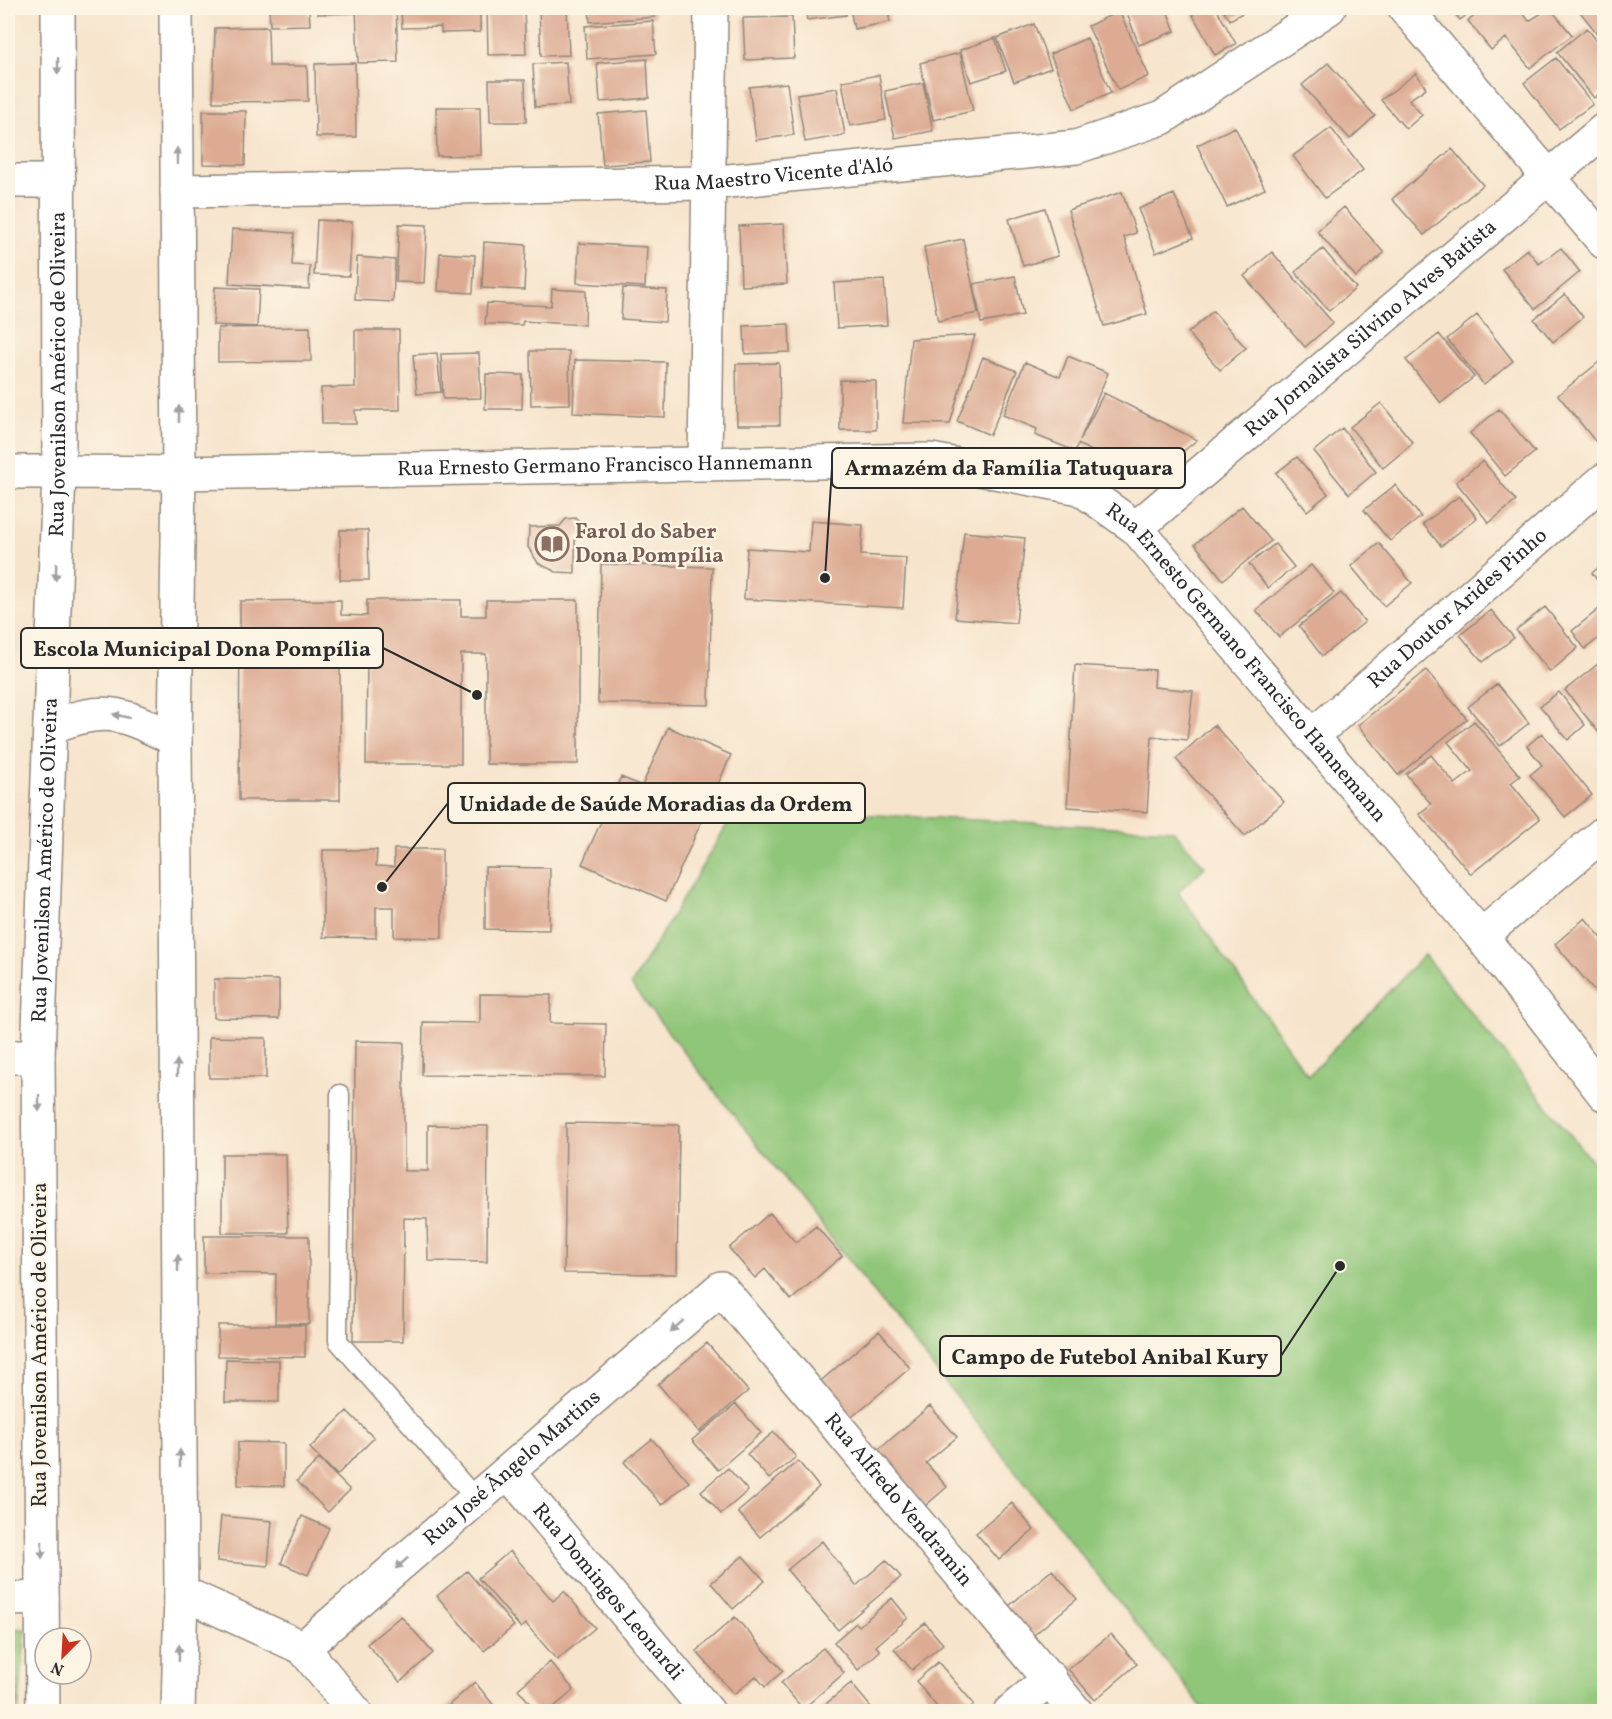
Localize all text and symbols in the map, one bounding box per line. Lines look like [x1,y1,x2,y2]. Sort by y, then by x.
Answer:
one-way arrow [53,56,63,75]
one-way arrow [172,147,182,166]
street label: Rua Maestro Vicente d'Aló [654,150,894,198]
street label: Rua Jovenilson Américo de Oliveira [42,212,74,538]
street label: Rua Jornalista Silvino Alves Batista [1238,213,1503,444]
one-way arrow [174,405,184,424]
street label: Rua Ernesto Germano Francisco Hannemann [397,448,813,484]
callout: Armazém da Família Tatuquara [832,448,1185,488]
text: Armazém da Família Tatuquara [845,454,1173,485]
street label: Rua Ernesto Germano Francisco Hannemann [1100,496,1393,828]
place label: Farol do Saber Dona Pompília [575,518,724,571]
street label: Rua Doutor Arides Pinho [1361,522,1554,695]
library icon: Farol do Saber Dona Pompília [534,526,570,562]
one-way arrow [51,563,60,582]
callout: Escola Municipal Dona Pompília [21,628,383,668]
text: Escola Municipal Dona Pompília [33,635,371,666]
street label: Rua Jovenilson Américo de Oliveira [25,697,65,1023]
one-way arrow [111,711,130,720]
callout: Unidade de Saúde Moradias da Ordem [448,783,865,823]
text: Unidade de Saúde Moradias da Ordem [459,790,853,821]
one-way arrow [172,1059,182,1078]
one-way arrow [34,1093,44,1112]
street label: Rua Jovenilson Américo de Oliveira [26,1182,55,1508]
one-way arrow [173,1254,183,1273]
one-way arrow [670,1319,685,1332]
callout: Campo de Futebol Anibal Kury [940,1336,1281,1376]
text: Campo de Futebol Anibal Kury [952,1343,1269,1374]
street label: Rua José Ângelo Martins [417,1383,607,1553]
street label: Rua Alfredo Vendramin [817,1407,980,1593]
one-way arrow [175,1449,185,1468]
street label: Rua Domingos Leonardi [525,1497,690,1687]
one-way arrow [37,1540,47,1559]
one-way arrow [395,1556,410,1569]
north arrow [33,1626,93,1686]
one-way arrow [175,1644,184,1663]
text: N [48,1655,67,1680]

